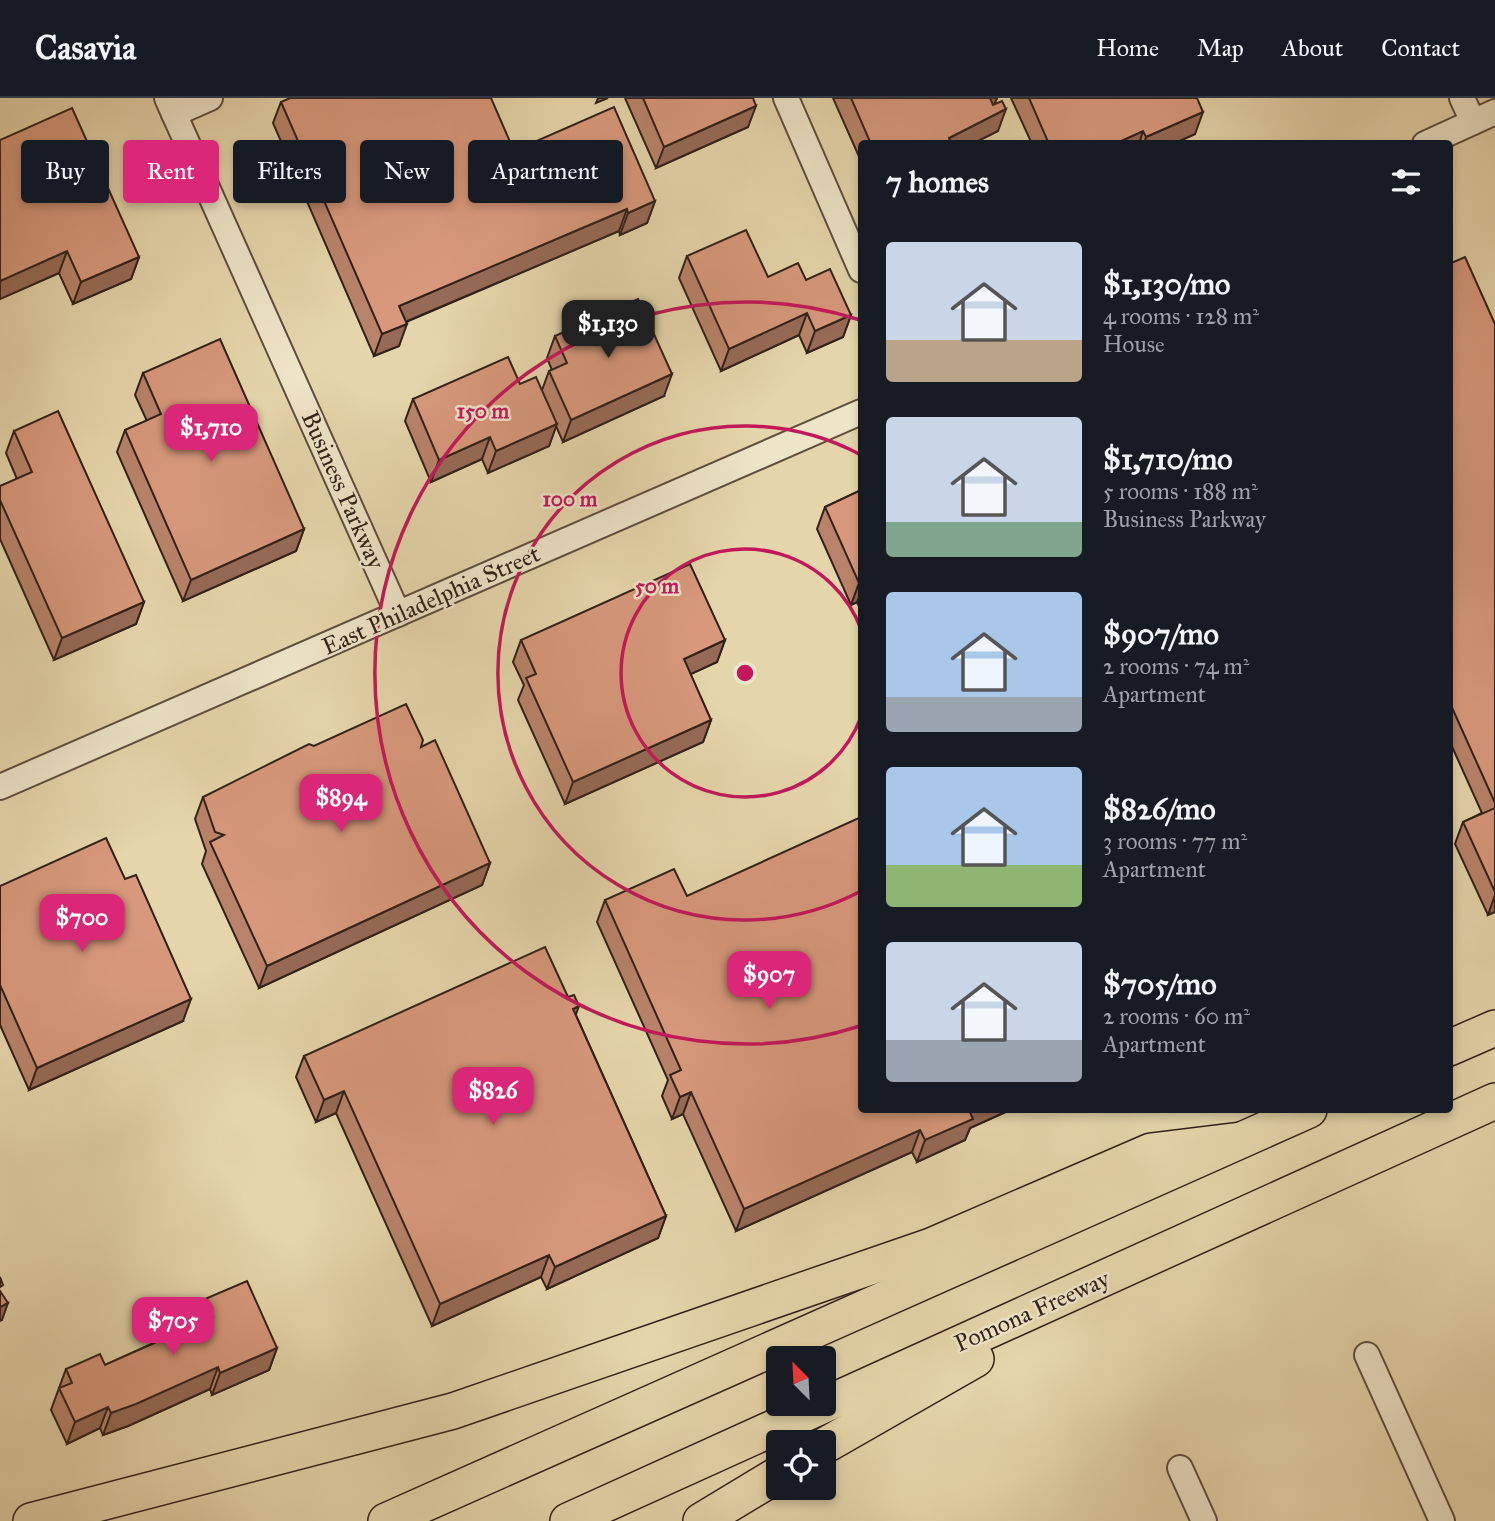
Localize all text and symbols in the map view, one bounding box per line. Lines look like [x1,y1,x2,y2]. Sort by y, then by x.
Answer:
text: Casavia [35,28,136,68]
text: Home [1096,33,1159,63]
text: Map [1197,33,1244,63]
text: About [1282,33,1343,63]
text: Contact [1381,33,1460,63]
chip: Buy [21,140,109,203]
chip: Rent [123,140,219,203]
chip: Filters [233,140,346,203]
chip: New [360,140,454,203]
chip: Apartment [468,140,623,203]
icon: filters [1387,163,1425,201]
text: 7 homes [886,164,989,200]
text: $1,130/mo [1103,266,1230,302]
icon: home [942,270,1026,354]
pin: $1,130 [551,300,665,360]
text: 4 rooms · 128 m² [1103,302,1259,330]
text: $1,130 [578,309,638,337]
text: House [1103,330,1165,358]
text: 150 m [457,398,509,424]
pin: $1,710 [154,404,268,464]
street label: Business Parkway [295,406,392,574]
text: $1,710 [180,413,242,441]
text: $1,710/mo [1103,441,1233,477]
icon: home [942,445,1026,529]
text: 5 rooms · 188 m² [1103,477,1258,505]
text: 100 m [543,486,598,512]
text: Business Parkway [1103,505,1266,533]
street label: East Philadelphia Street [317,538,545,662]
text: 50 m [635,573,679,599]
text: $907/mo [1103,616,1219,652]
icon: home [942,620,1026,704]
text: 2 rooms · 74 m² [1103,652,1249,680]
centre of rings [733,661,757,685]
text: Apartment [1103,680,1206,708]
pin: $894 [300,774,382,834]
text: $894 [315,783,367,811]
text: $826/mo [1103,791,1216,827]
icon: home [942,795,1026,879]
text: 3 rooms · 77 m² [1103,827,1247,855]
text: Apartment [1103,855,1206,883]
pin: $700 [41,894,123,954]
text: $700 [56,903,108,931]
pin: $907 [728,951,810,1011]
text: $907 [743,960,795,988]
text: $705/mo [1103,966,1217,1002]
icon: home [942,970,1026,1054]
text: 2 rooms · 60 m² [1103,1002,1250,1030]
text: Apartment [1103,1030,1206,1058]
pin: $826 [452,1068,534,1127]
text: $826 [468,1076,518,1104]
street label: Pomona Freeway [950,1263,1115,1359]
pin: $705 [132,1298,214,1357]
text: $705 [148,1306,198,1334]
north arrow [766,1346,836,1416]
map controls [766,1346,836,1500]
button: locate [766,1430,836,1500]

